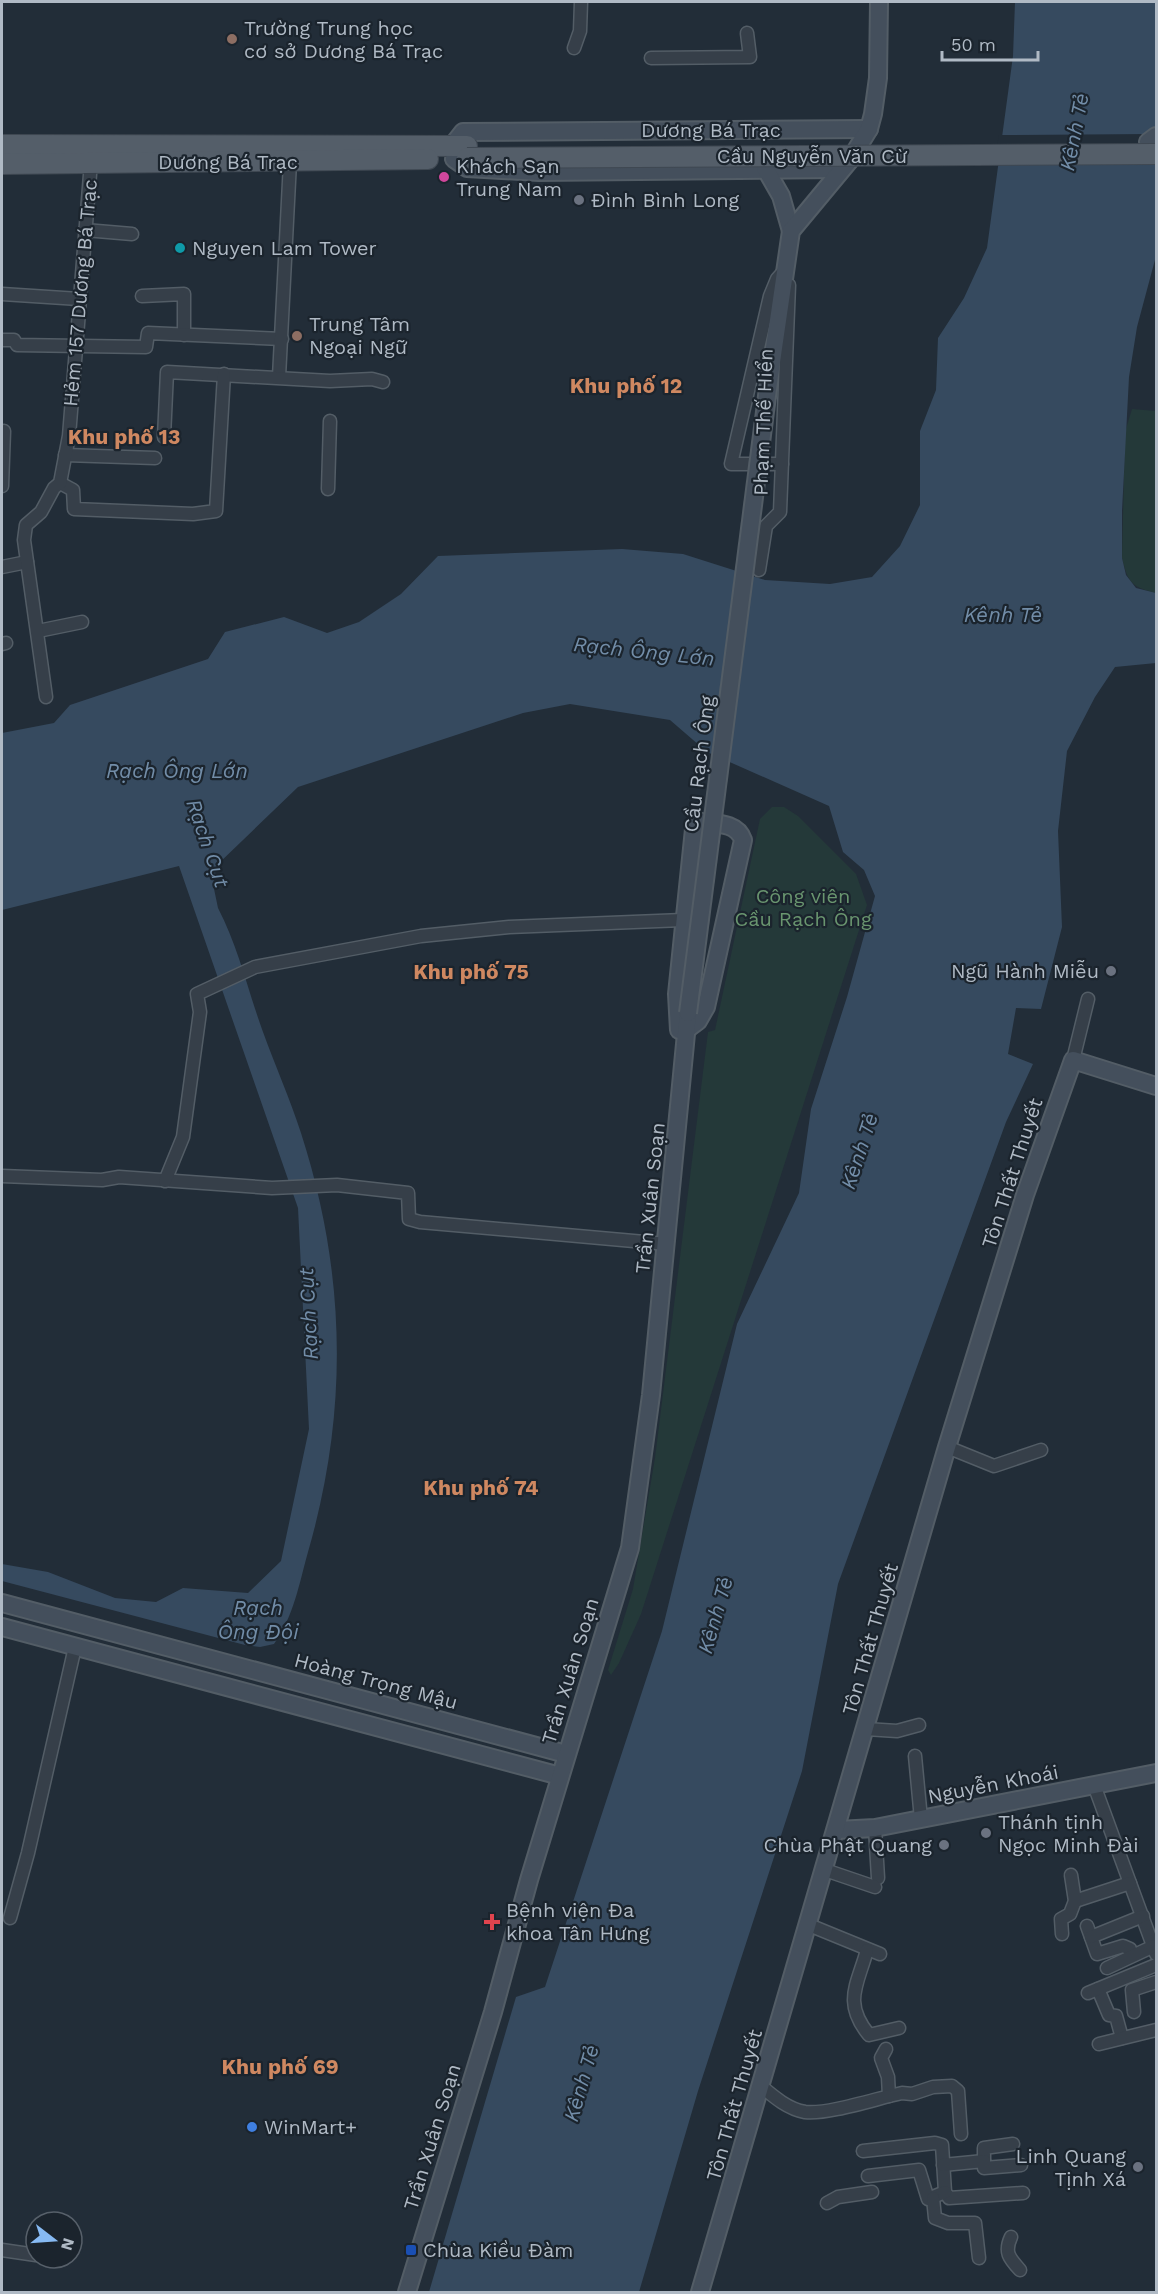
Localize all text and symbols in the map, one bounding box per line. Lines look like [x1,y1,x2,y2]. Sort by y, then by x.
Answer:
place label: Trường Trung học cơ sở Dương Bá Trạc [244,16,443,63]
scale bar [942,24,1038,62]
marker: Trường Trung học cơ sở Dương Bá Trạc [225,32,239,46]
text: 50 m [951,34,996,55]
water label: Kênh Tẻ [1054,91,1094,173]
street label: Dương Bá Trạc [641,118,781,142]
street label: Cầu Nguyễn Văn Cừ [717,144,908,168]
street label: Dương Bá Trạc [158,150,298,174]
place label: Khách Sạn Trung Nam [456,154,562,201]
marker: Khách Sạn Trung Nam [437,170,451,184]
street label: Hẻm 157 Dương Bá Trạc [58,178,102,408]
place label: Đình Bình Long [591,188,740,212]
marker: Đình Bình Long [572,193,586,207]
place label: Nguyen Lam Tower [192,236,377,260]
marker: Nguyen Lam Tower [173,241,187,255]
place label: Trung Tâm Ngoại Ngữ [309,312,410,359]
marker: Trung Tâm Ngoại Ngữ [290,329,304,343]
street label: Phạm Thế Hiển [748,348,778,496]
district label: Khu phố 12 [570,373,682,398]
district label: Khu phố 13 [68,424,180,449]
water label: Kênh Tẻ [964,602,1042,627]
water label: Rạch Ông Lớn [572,631,716,671]
street label: Cầu Rạch Ông [679,694,719,834]
water label: Rạch Ông Lớn [106,758,248,783]
water label: Rạch Cụt [181,795,235,891]
park label: Công viên Cầu Rạch Ông [734,884,872,931]
district label: Khu phố 75 [413,959,529,984]
place label: Ngũ Hành Miễu [951,959,1099,983]
marker: Ngũ Hành Miễu [1104,964,1118,978]
street label: Tôn Thất Thuyết [976,1094,1048,1251]
water label: Kênh Tẻ [835,1110,883,1192]
street label: Trần Xuân Soạn [630,1121,670,1275]
water label: Rạch Cụt [293,1267,323,1361]
district label: Khu phố 74 [423,1475,539,1500]
street label: Tôn Thất Thuyết [837,1560,903,1718]
water label: Kênh Tẻ [692,1574,738,1656]
water label: Rạch Ông Đội [217,1595,299,1644]
street label: Trần Xuân Soạn [536,1595,604,1747]
street label: Hoàng Trọng Mậu [292,1648,460,1714]
street label: Nguyễn Khoái [926,1760,1060,1808]
place label: Thánh tịnh Ngọc Minh Đài [998,1810,1138,1857]
marker: Thánh tịnh Ngọc Minh Đài [979,1826,993,1840]
place label: Chùa Phật Quang [764,1833,932,1857]
marker: Chùa Phật Quang [937,1838,951,1852]
place label: Bệnh viện Đa khoa Tân Hưng [506,1898,650,1945]
marker: Bệnh viện Đa khoa Tân Hưng [483,1913,501,1931]
street label: Tôn Thất Thuyết [701,2026,767,2184]
water label: Kênh Tẻ [558,2042,604,2124]
district label: Khu phố 69 [221,2054,339,2079]
street label: Trần Xuân Soạn [398,2061,466,2213]
place label: WinMart+ [264,2115,357,2139]
marker: WinMart+ [245,2120,259,2134]
place label: Linh Quang Tịnh Xá [1016,2144,1126,2191]
marker: Linh Quang Tịnh Xá [1131,2160,1145,2174]
north arrow [24,2210,84,2270]
text: N [57,2236,79,2253]
place label: Chùa Kiều Đàm [423,2238,573,2262]
marker: Chùa Kiều Đàm [404,2243,418,2257]

